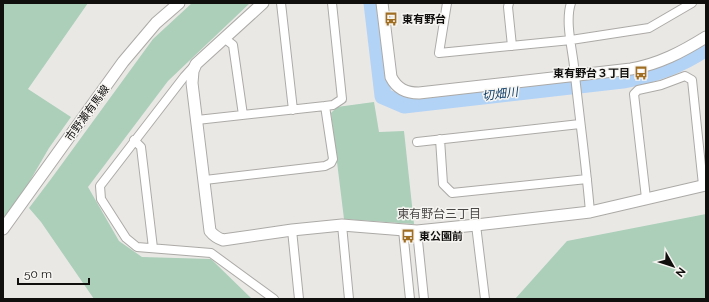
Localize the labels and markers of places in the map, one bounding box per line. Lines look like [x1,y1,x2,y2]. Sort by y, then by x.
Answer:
bus stop icon: 東有野台 [383,11,399,27]
place label: 東有野台 [402,13,446,26]
bus stop icon: 東有野台３丁目 [633,65,649,81]
place label: 東有野台３丁目 [553,67,630,80]
bus stop icon: 東公園前 [400,228,416,244]
place label: 東公園前 [419,230,463,243]

